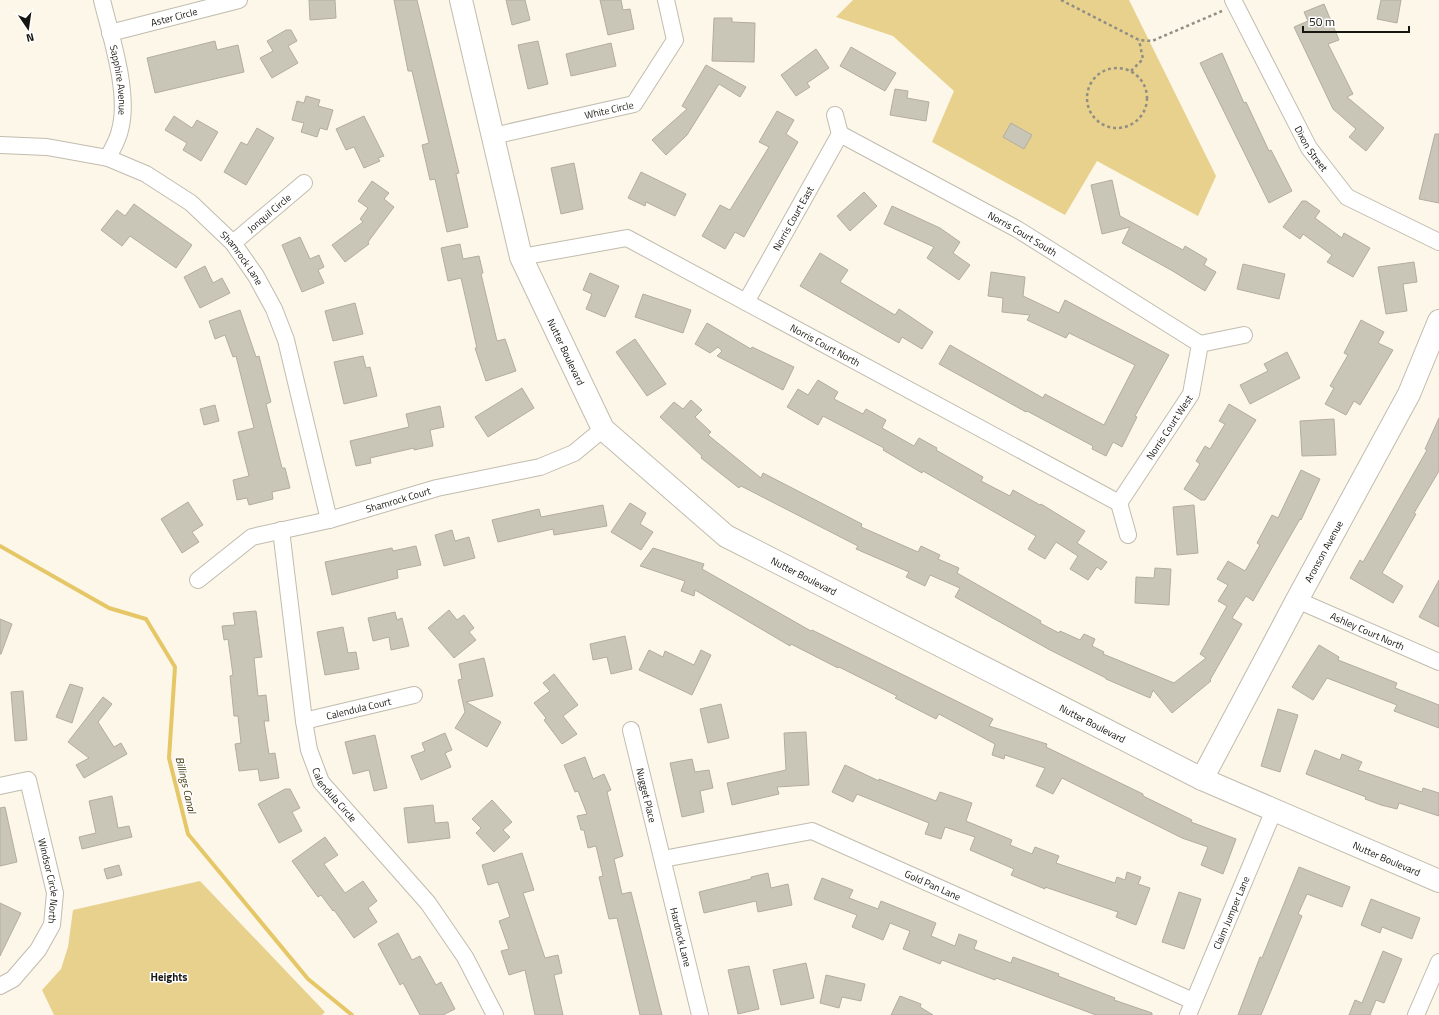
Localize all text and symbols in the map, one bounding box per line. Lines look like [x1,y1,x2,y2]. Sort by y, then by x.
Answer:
street label: Aster Circle [149,4,199,30]
north arrow [8,8,48,48]
scale bar [1303,8,1409,34]
text: 50 m [1309,12,1335,31]
text: N [25,29,36,46]
street label: Sapphire Avenue [106,43,130,115]
street label: White Circle [583,97,635,123]
street label: Dixon Street [1291,123,1332,175]
street label: Norris Court East [769,183,818,253]
street label: Jonquil Circle [244,190,295,236]
street label: Norris Court South [985,208,1060,260]
street label: Shamrock Lane [217,228,267,288]
street label: Nutter Boulevard [543,316,588,388]
street label: Norris Court North [787,320,863,370]
street label: Norris Court West [1143,392,1197,463]
street label: Shamrock Court [364,483,433,517]
street label: Aronson Avenue [1301,518,1347,585]
street label: Nutter Boulevard [768,553,839,599]
street label: Ashley Court North [1328,608,1407,654]
street label: Calendula Court [325,694,393,724]
street label: Nutter Boulevard [1057,700,1128,747]
water label: Billings Canal [172,755,201,816]
street label: Calendula Circle [308,765,360,826]
street label: Nugget Place [632,766,660,824]
street label: Windsor Circle North [34,837,62,924]
street label: Nutter Boulevard [1350,838,1423,880]
street label: Gold Pan Lane [902,866,963,904]
street label: Claim Jumper Lane [1209,874,1253,952]
street label: Hardrock Lane [666,906,695,968]
district label: Heights [151,969,187,985]

